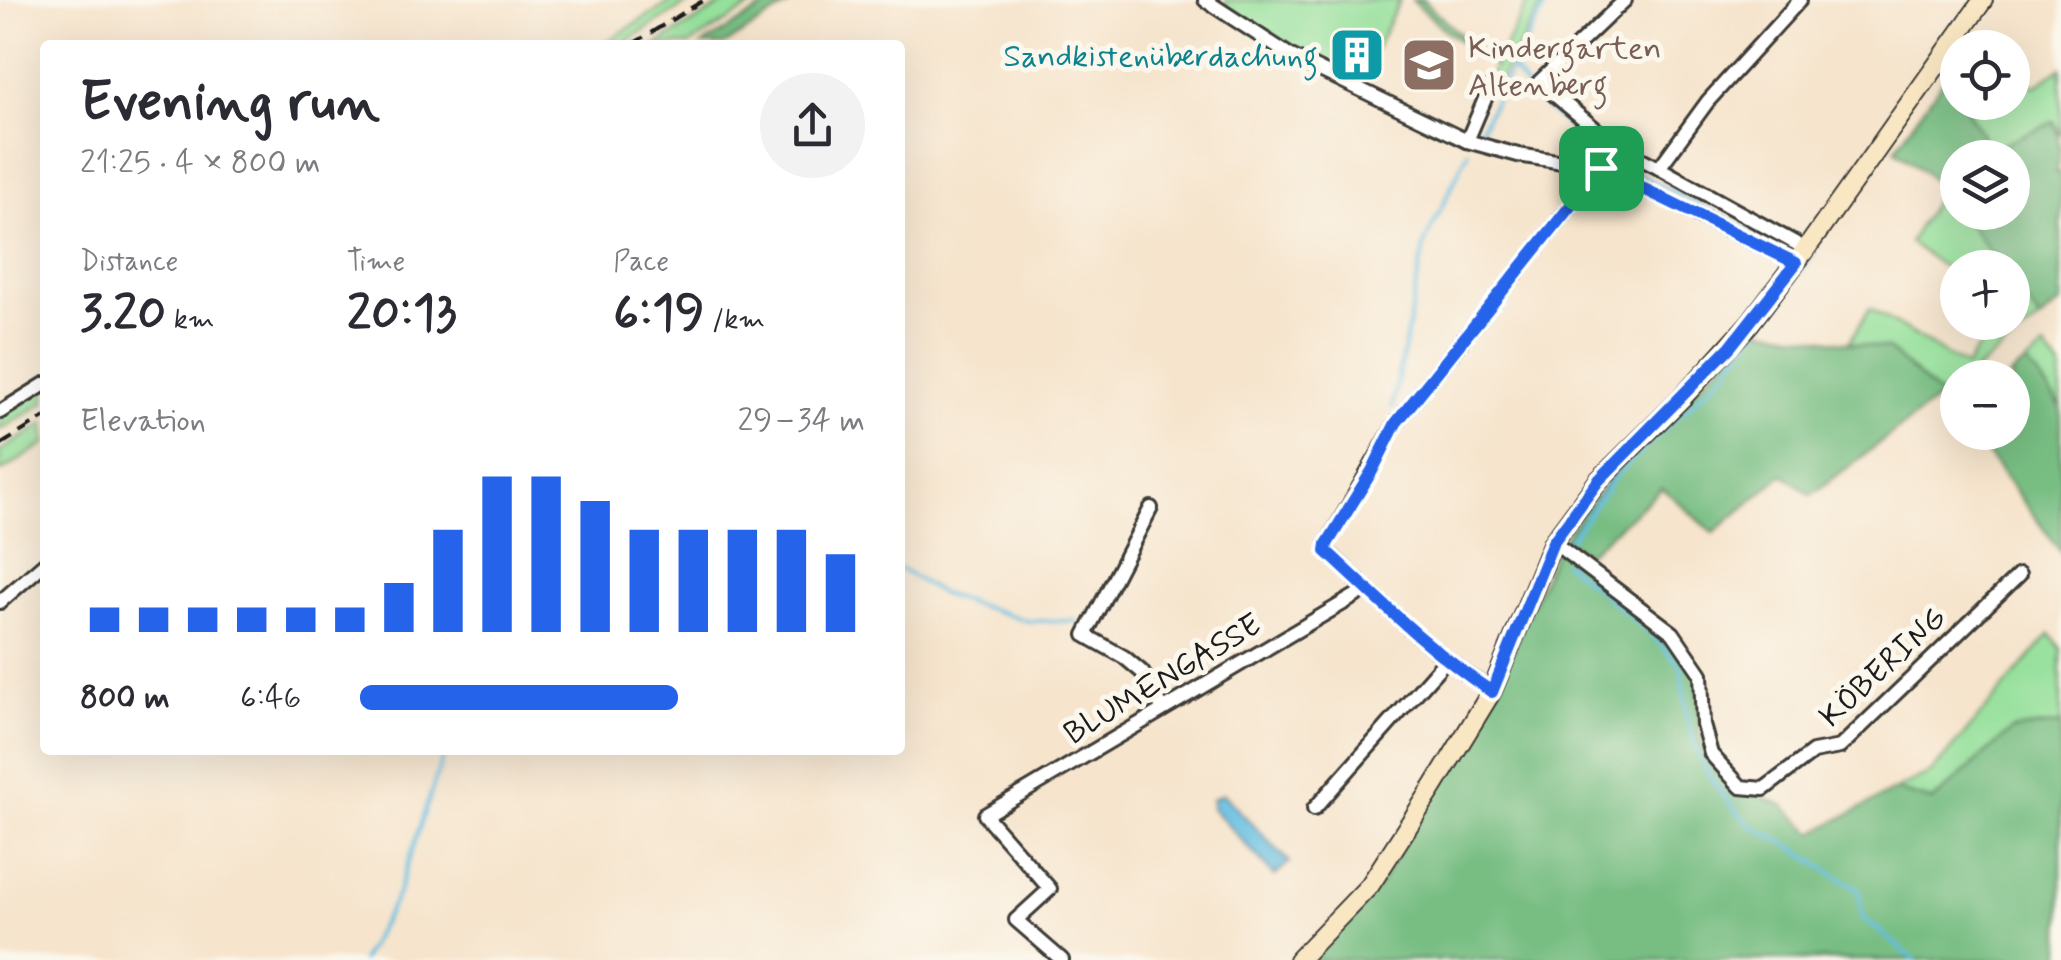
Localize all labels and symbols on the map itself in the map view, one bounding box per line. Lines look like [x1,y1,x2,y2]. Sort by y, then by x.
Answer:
building icon: Sandkistenüberdachung [1327,25,1387,85]
place label: Kindergarten Altenberg [1468,28,1661,110]
school or university icon: Kindergarten Altenberg [1399,35,1459,95]
place label: Sandkistenüberdachung [1003,36,1318,81]
pin [1559,126,1644,211]
street label: KÖBERING [1811,598,1956,737]
street label: BLUMENGASSE [1057,604,1270,755]

